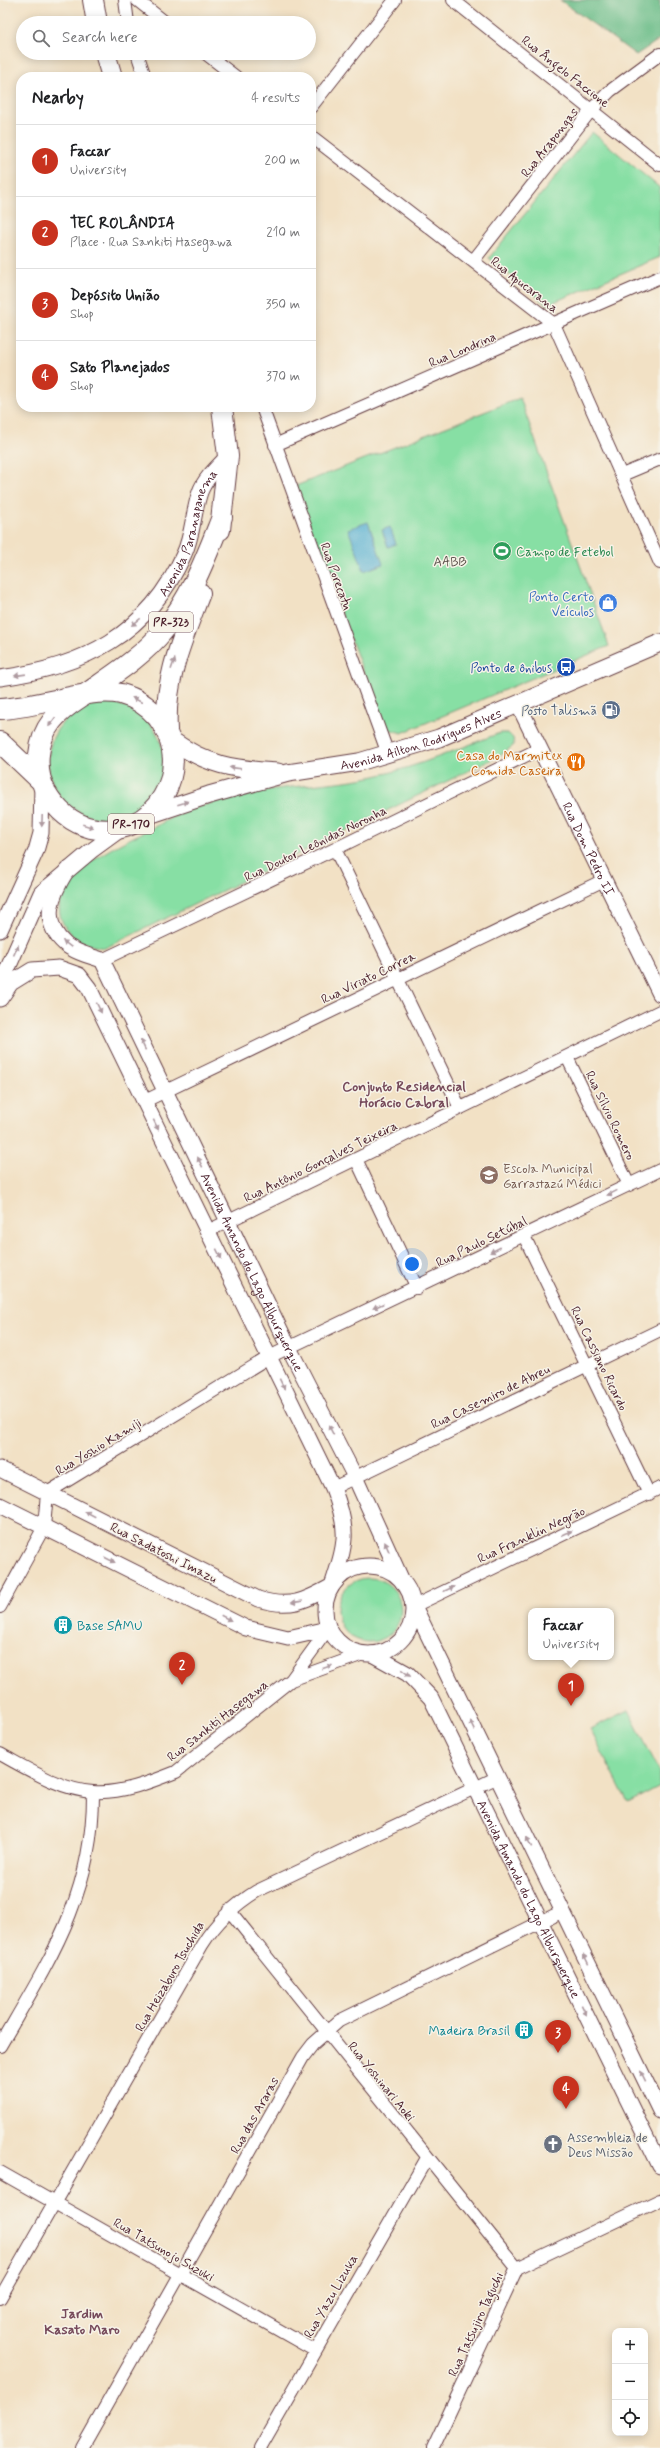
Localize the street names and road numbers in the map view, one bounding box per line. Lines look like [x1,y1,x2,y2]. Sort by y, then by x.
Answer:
street label: Rua Ângelo Faccione [516,32,613,114]
street label: Rua Arapongas [518,104,583,181]
street label: Rua Apucarana [486,253,562,318]
street label: Rua Londrina [426,329,499,372]
street label: Avenida Paranapanema [155,466,222,600]
street label: Rua Porecatu [316,540,356,613]
road number: PR-323 [149,612,193,632]
street label: Avenida Ailton Rodrigues Alves [339,705,505,775]
street label: Rua Dom Pedro II [557,800,618,899]
street label: Rua Doutor Leônidas Noronha [242,802,390,886]
road number: PR-170 [108,814,154,834]
street label: Rua Viriato Correa [319,948,419,1009]
street label: Rua Sílvio Romero [581,1068,639,1163]
street label: Rua Antônio Gonçalves Teixeira [241,1118,401,1207]
street label: Avenida Amando do Lago Alburquerque [196,1170,307,1375]
street label: Rua Paulo Setúbal [433,1213,530,1272]
street label: Rua Cassiano Ricardo [566,1304,631,1414]
street label: Rua Casemiro de Abreu [428,1361,553,1434]
street label: Rua Yoshio Kamiji [53,1415,145,1480]
street label: Rua Franklin Negrão [475,1503,589,1569]
street label: Rua Sadatoshi Imazu [107,1519,220,1588]
street label: Rua Sankiti Hasegawa [164,1676,273,1767]
street label: Avenida Amando do Lago Alburquerque [472,1797,584,2002]
street label: Rua Heizaburo Tsuchida [132,1918,209,2035]
street label: Rua Yoshinari Aoki [343,2039,418,2125]
street label: Rua das Araras [227,2074,284,2157]
street label: Rua Tatsunojo Suzuki [110,2214,217,2286]
street label: Rua Yazu Lizuka [300,2251,362,2342]
street label: Rua Tatsujiro Taguchi [445,2270,510,2381]

